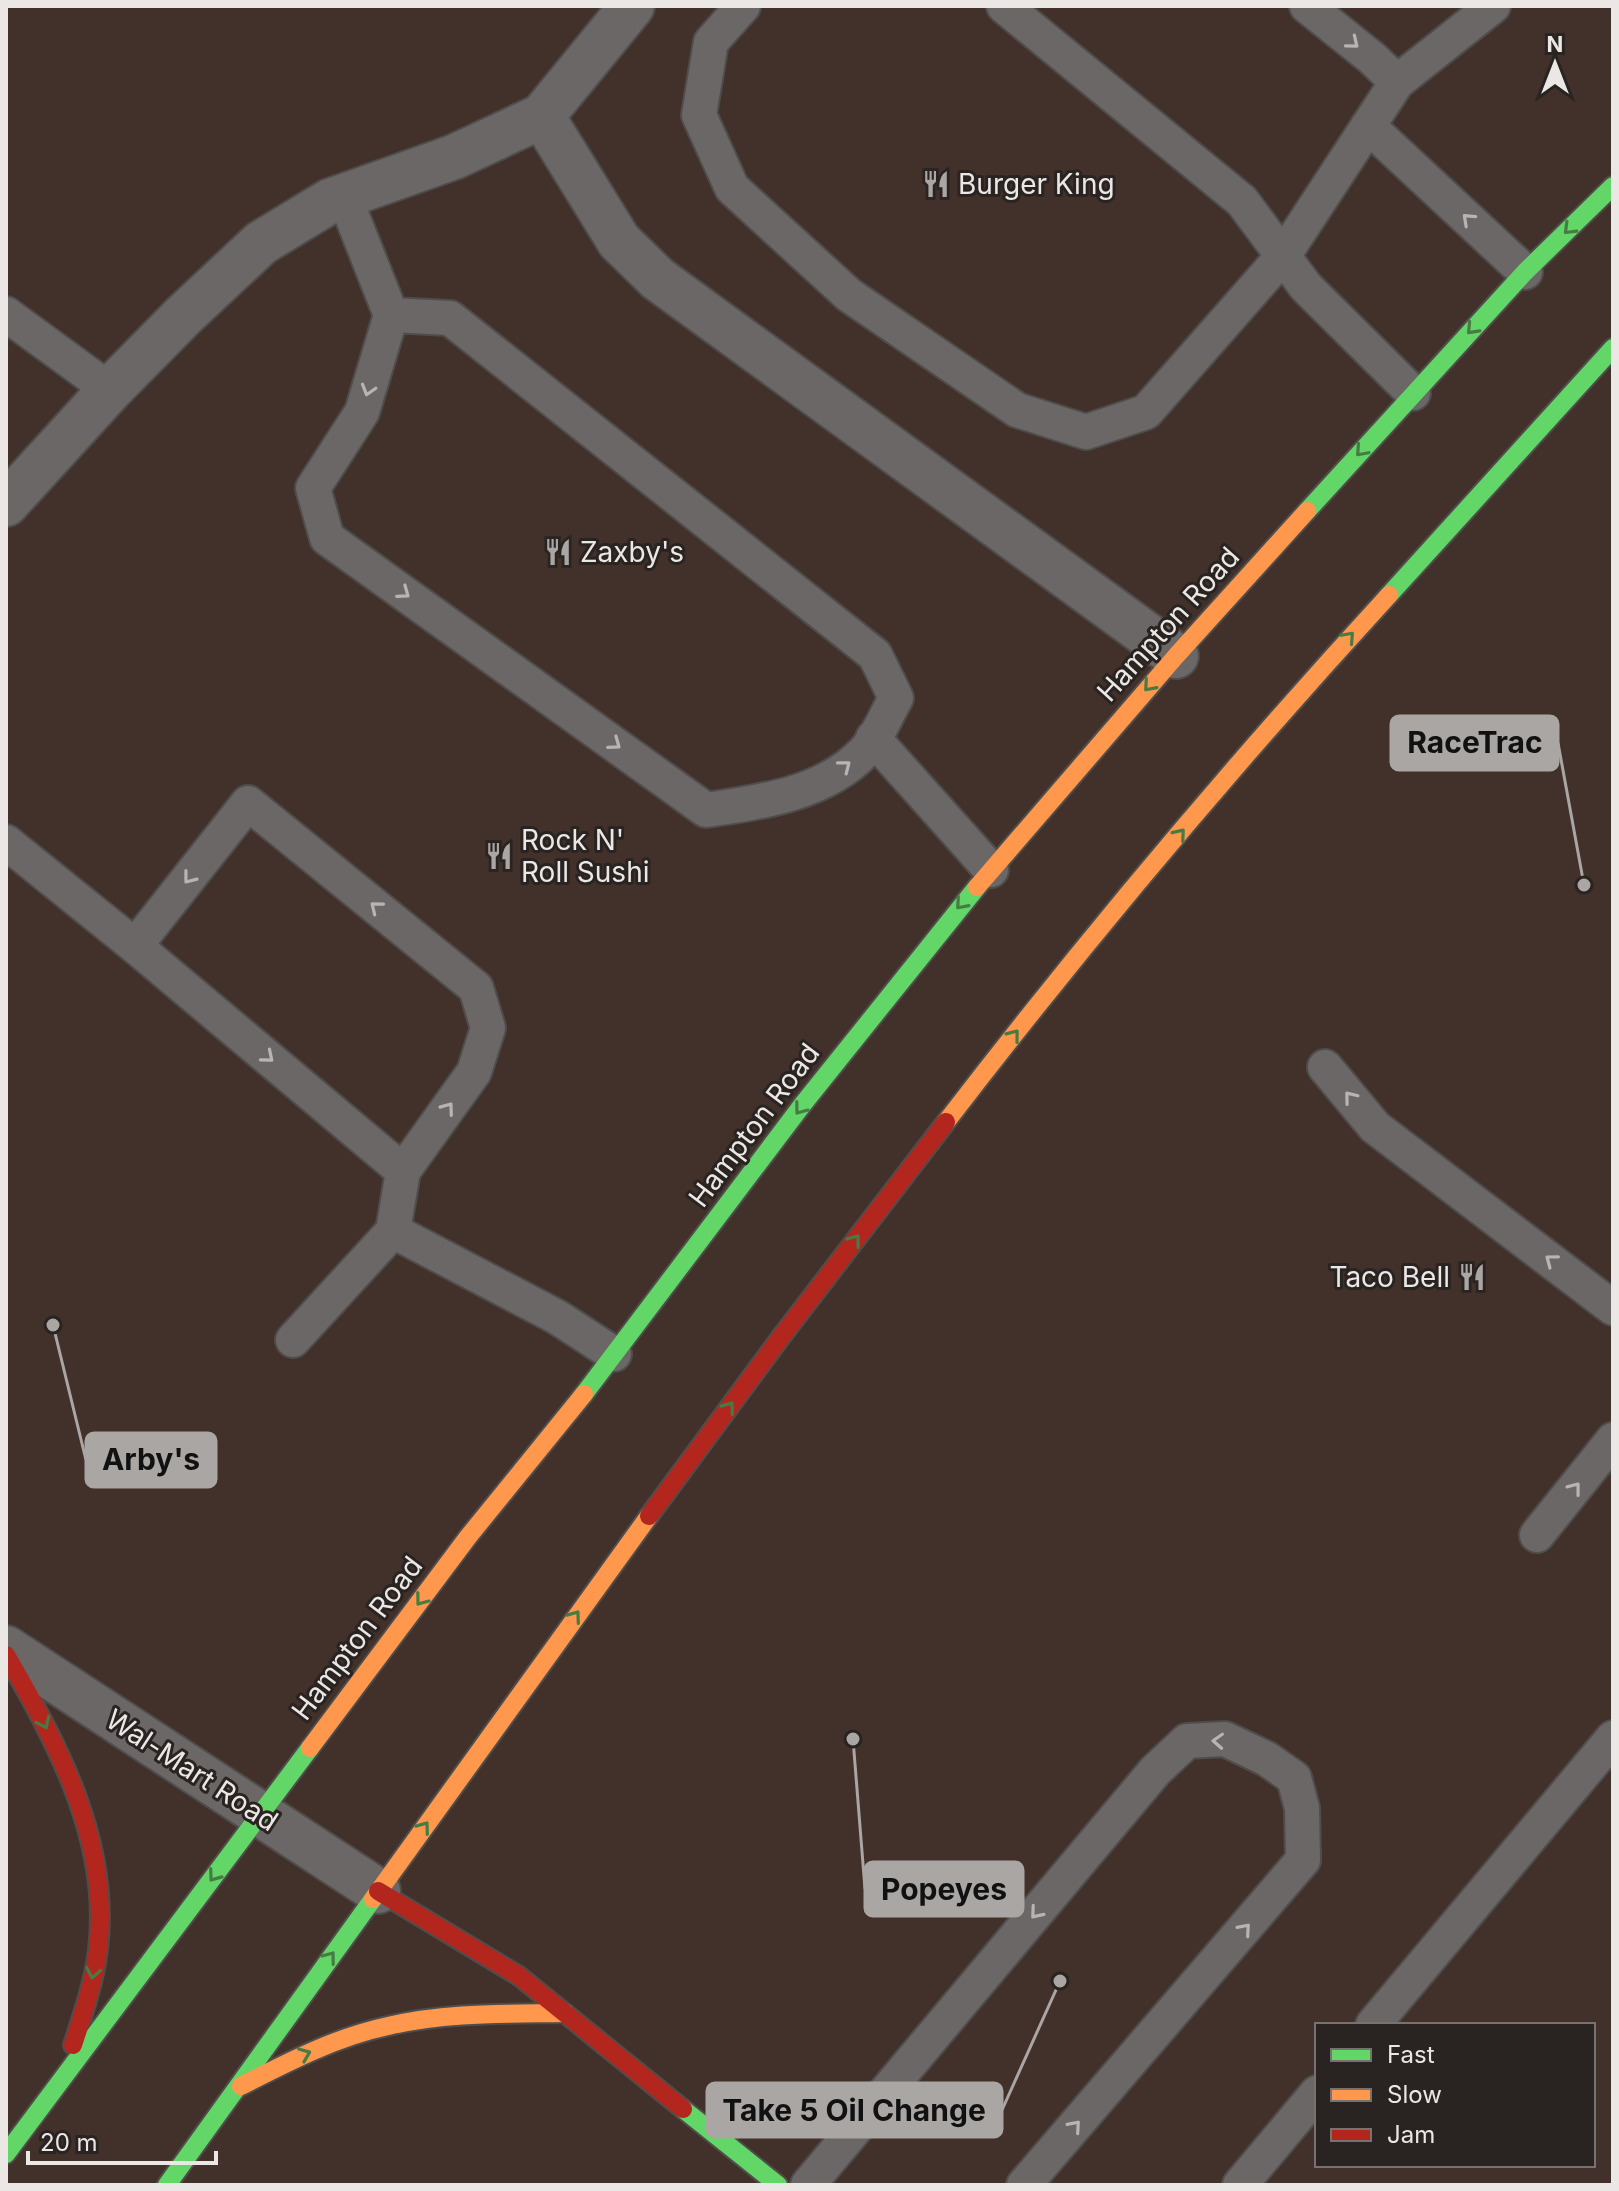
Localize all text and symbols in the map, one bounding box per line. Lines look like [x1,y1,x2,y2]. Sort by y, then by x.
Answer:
north arrow [1515,24,1595,104]
text: N [1547,31,1563,57]
one-way arrow [1344,33,1358,48]
place label: Burger King [958,167,1115,201]
restaurant icon: Burger King [921,169,951,199]
one-way arrow [1463,213,1477,228]
one-way arrow [1564,220,1578,234]
one-way arrow [1468,320,1482,335]
one-way arrow [361,382,377,396]
one-way arrow [1356,442,1370,457]
place label: Zaxby's [580,535,684,569]
restaurant icon: Zaxby's [543,537,573,567]
street label: Hampton Road [1090,540,1246,708]
one-way arrow [395,583,410,598]
one-way arrow [1340,631,1354,646]
one-way arrow [1145,677,1159,692]
callout: RaceTrac [1391,716,1558,770]
text: RaceTrac [1407,724,1543,760]
one-way arrow [607,734,621,749]
one-way arrow [836,762,851,776]
place label: Rock N' Roll Sushi [521,823,649,889]
one-way arrow [1170,829,1185,843]
restaurant icon: Rock N' Roll Sushi [484,841,514,871]
one-way arrow [185,869,199,884]
one-way arrow [956,895,971,910]
one-way arrow [370,903,385,917]
one-way arrow [1005,1029,1019,1043]
street label: Hampton Road [681,1037,827,1213]
one-way arrow [259,1048,273,1062]
one-way arrow [1345,1092,1360,1106]
one-way arrow [796,1100,810,1115]
one-way arrow [438,1102,453,1117]
one-way arrow [846,1234,860,1249]
one-way arrow [1545,1256,1560,1270]
place label: Taco Bell [1329,1260,1450,1294]
restaurant icon: Taco Bell [1457,1262,1487,1292]
one-way arrow [719,1401,734,1415]
callout: Arby's [86,1433,216,1487]
text: Arby's [102,1441,200,1477]
one-way arrow [1565,1483,1580,1497]
street label: Hampton Road [284,1550,430,1726]
one-way arrow [416,1591,431,1606]
one-way arrow [565,1610,580,1625]
street label: Wal-Mart Road [100,1702,284,1838]
one-way arrow [34,1715,50,1730]
one-way arrow [1211,1733,1224,1750]
one-way arrow [414,1822,429,1836]
callout: Popeyes [865,1862,1023,1916]
one-way arrow [209,1867,223,1882]
text: Popeyes [881,1871,1007,1907]
one-way arrow [1031,1904,1046,1918]
one-way arrow [1235,1923,1249,1938]
one-way arrow [320,1951,334,1965]
one-way arrow [86,1966,103,1979]
legend [1315,2023,1595,2167]
text: Fast [1387,2040,1435,2069]
one-way arrow [297,2047,311,2063]
text: Slow [1387,2080,1442,2109]
callout: Take 5 Oil Change [707,2083,1002,2137]
text: Take 5 Oil Change [722,2092,986,2128]
scale bar [28,2115,216,2165]
one-way arrow [1065,2120,1080,2135]
text: Jam [1387,2120,1435,2149]
text: 20 m [40,2128,98,2157]

